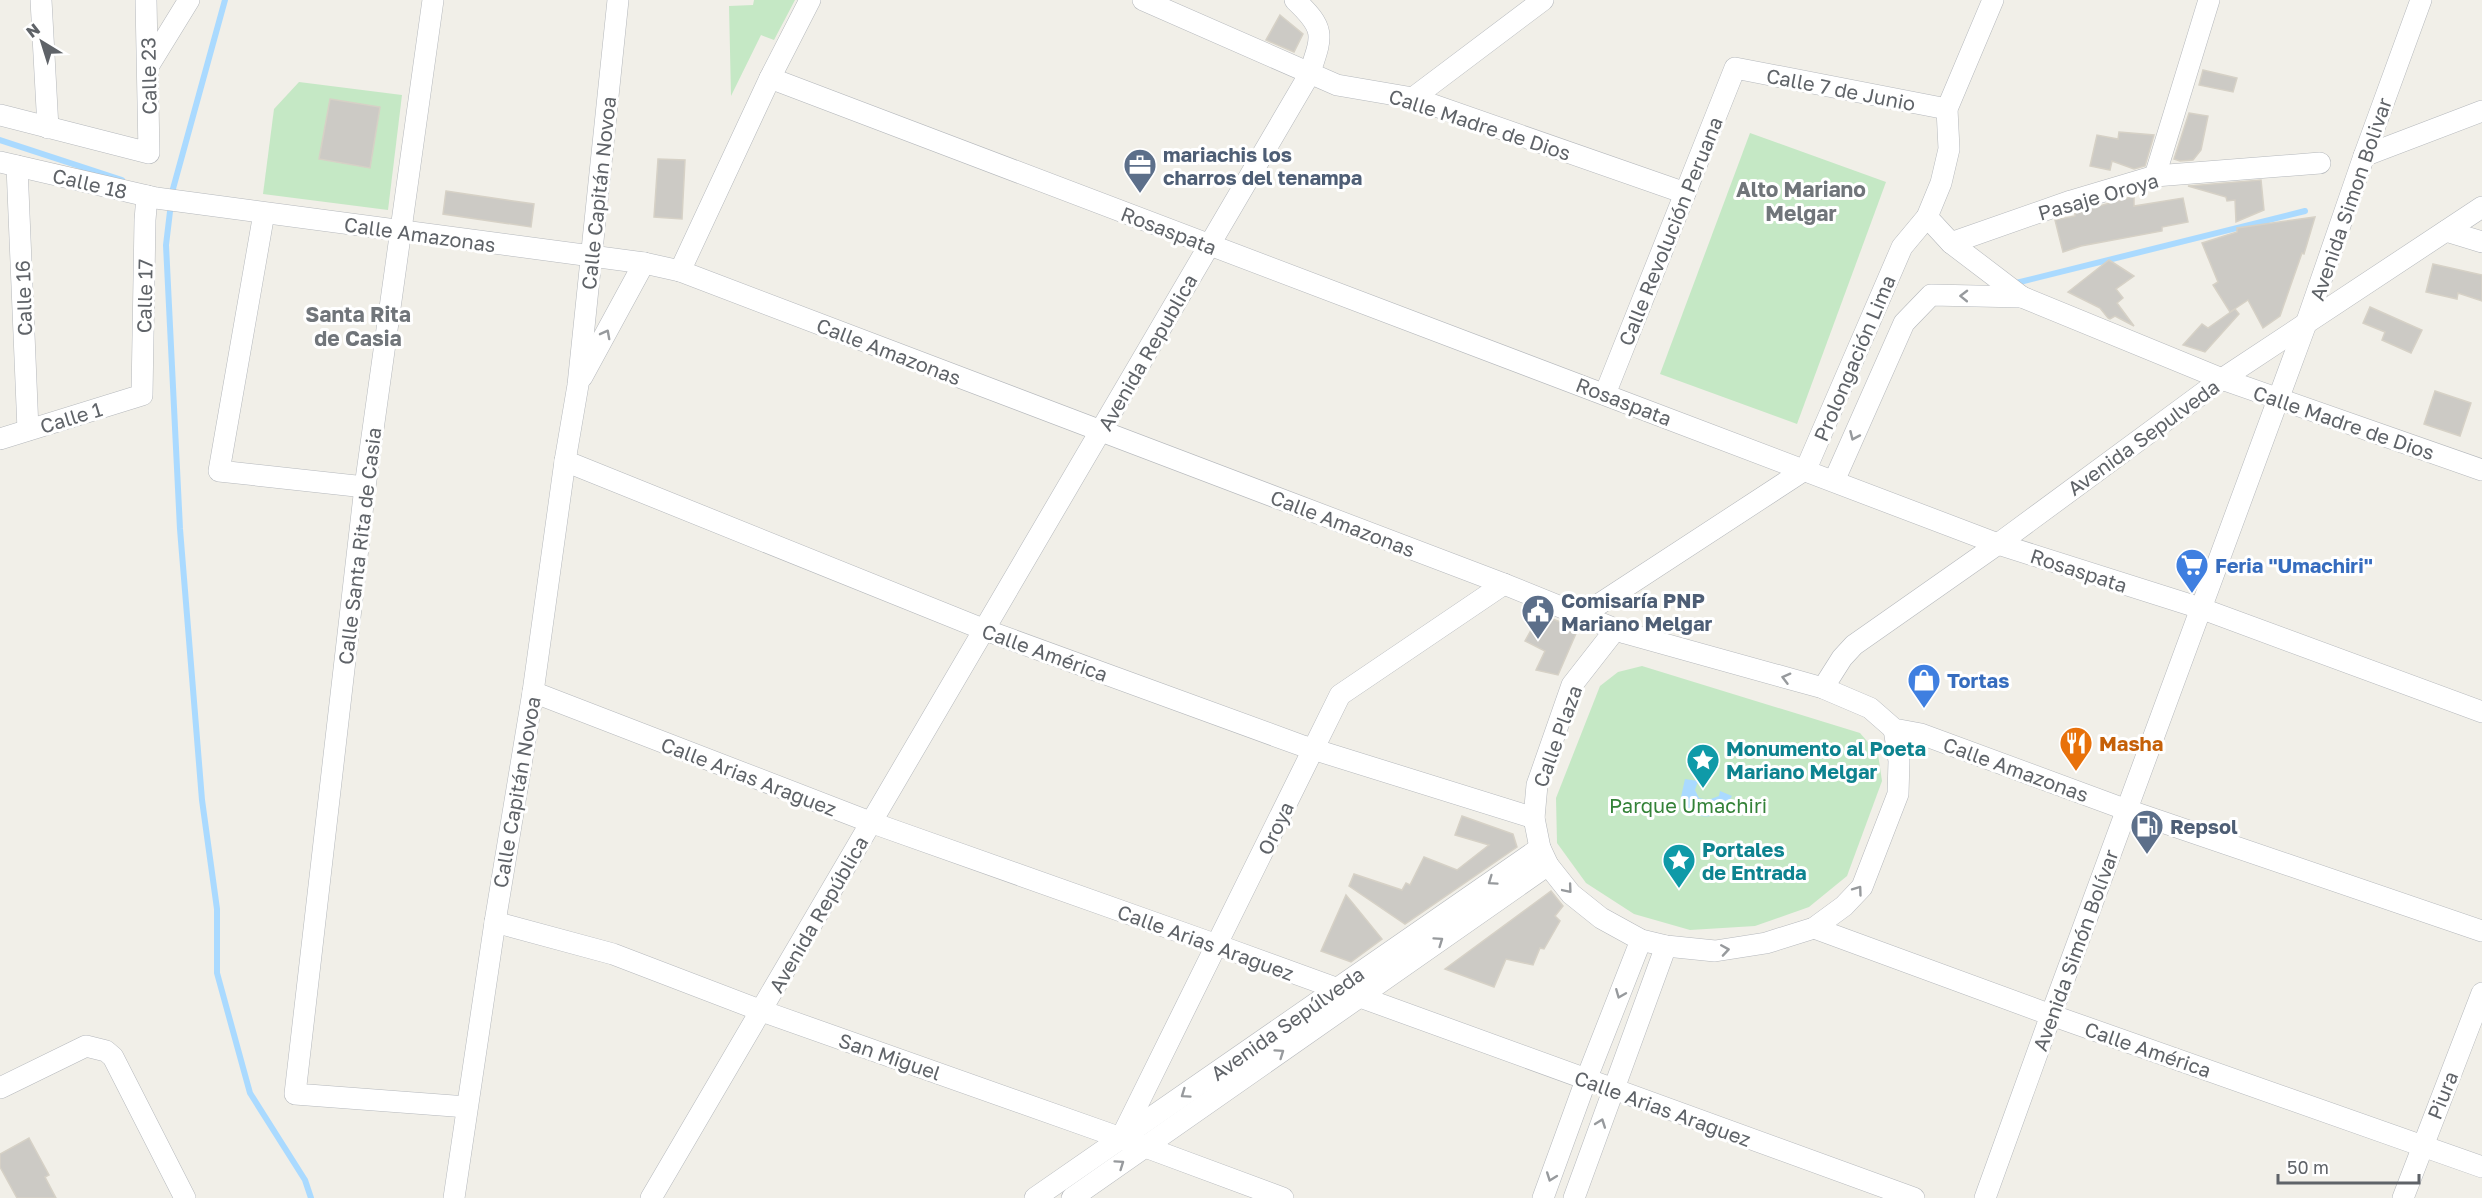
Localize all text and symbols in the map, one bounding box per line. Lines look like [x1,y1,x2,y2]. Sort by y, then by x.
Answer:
north arrow [12,12,72,72]
text: N [22,19,44,42]
street label: Calle 23 [135,37,161,115]
street label: Calle 7 de Junio [1764,63,1918,115]
street label: Calle Madre de Dios [1386,83,1574,165]
street label: Avenida Simon Bolivar [2304,94,2396,304]
street label: Calle Capitán Novoa [576,95,620,291]
street label: Calle Revolución Peruana [1613,113,1727,349]
place label: mariachis los charros del tenampa [1163,142,1362,189]
office icon: mariachis los charros del tenampa [1122,147,1158,194]
street label: Calle 18 [50,163,130,203]
street label: Pasaje Oroya [2035,167,2161,225]
district label: Alto Mariano Melgar [1736,176,1866,226]
street label: Rosaspata [1118,201,1220,259]
street label: Calle Amazonas [343,211,497,257]
street label: Calle 17 [131,259,157,333]
street label: Calle 16 [10,260,36,336]
street label: Avenida Republica [1092,270,1202,434]
street label: Prolongación Lima [1808,271,1900,445]
one-way arrow [1959,290,1968,302]
district label: Santa Rita de Casia [305,301,411,351]
street label: Calle Amazonas [813,312,965,390]
one-way arrow [599,330,610,340]
street label: Rosaspata [1573,372,1675,430]
street label: Avenida Sepulveda [2062,374,2224,500]
street label: Calle Madre de Dios [2250,380,2438,464]
street label: Calle 1 [37,396,105,438]
street label: Calle Santa Rita de Casia [333,426,385,666]
one-way arrow [1849,429,1861,440]
street label: Calle Amazonas [1267,484,1419,562]
street label: Rosaspata [2027,543,2131,597]
supermarket icon: Feria "Umachiri" [2174,547,2210,594]
place label: Feria "Umachiri" [2215,553,2373,577]
place label: Comisaría PNP Mariano Melgar [1561,588,1712,635]
public building icon: Comisaría PNP Mariano Melgar [1520,593,1556,640]
street label: Calle América [979,618,1111,686]
shop icon: Tortas [1906,662,1942,709]
place label: Tortas [1947,668,2009,692]
one-way arrow [1781,673,1792,685]
street label: Calle Plaza [1528,682,1586,790]
street label: Calle Capitán Novoa [487,694,545,890]
restaurant icon: Masha [2058,725,2094,772]
street label: Calle Arias Araguez [658,731,840,821]
place label: Masha [2099,731,2163,755]
street label: Calle Amazonas [1940,732,2092,806]
place label: Monumento al Poeta Mariano Melgar [1726,736,1926,783]
place icon: Monumento al Poeta Mariano Melgar [1685,742,1721,789]
park label: Parque Umachiri [1609,793,1767,817]
street label: Oroya [1252,798,1298,858]
fuel station icon: Repsol [2129,808,2165,855]
place label: Repsol [2170,814,2238,838]
street label: Avenida República [763,832,873,996]
place label: Portales de Entrada [1702,837,1807,884]
place icon: Portales de Entrada [1661,842,1697,889]
street label: Avenida Simón Bolívar [2027,846,2123,1054]
one-way arrow [1488,874,1499,885]
one-way arrow [1561,882,1572,893]
one-way arrow [1851,885,1862,896]
street label: Calle Arias Araguez [1114,899,1298,985]
one-way arrow [1433,937,1444,948]
one-way arrow [1720,944,1729,956]
street label: Avenida Sepúlveda [1206,961,1368,1085]
one-way arrow [1615,988,1627,999]
street label: Calle América [2082,1016,2214,1082]
street label: San Miguel [836,1027,944,1085]
one-way arrow [1273,1049,1284,1060]
street label: Calle Arias Araguez [1571,1065,1755,1151]
street label: Piura [2422,1068,2462,1122]
one-way arrow [1181,1087,1192,1098]
one-way arrow [1593,1118,1606,1129]
scale bar [2278,1147,2419,1185]
text: 50 m [2287,1156,2329,1178]
one-way arrow [1113,1161,1124,1172]
one-way arrow [1545,1171,1558,1182]

